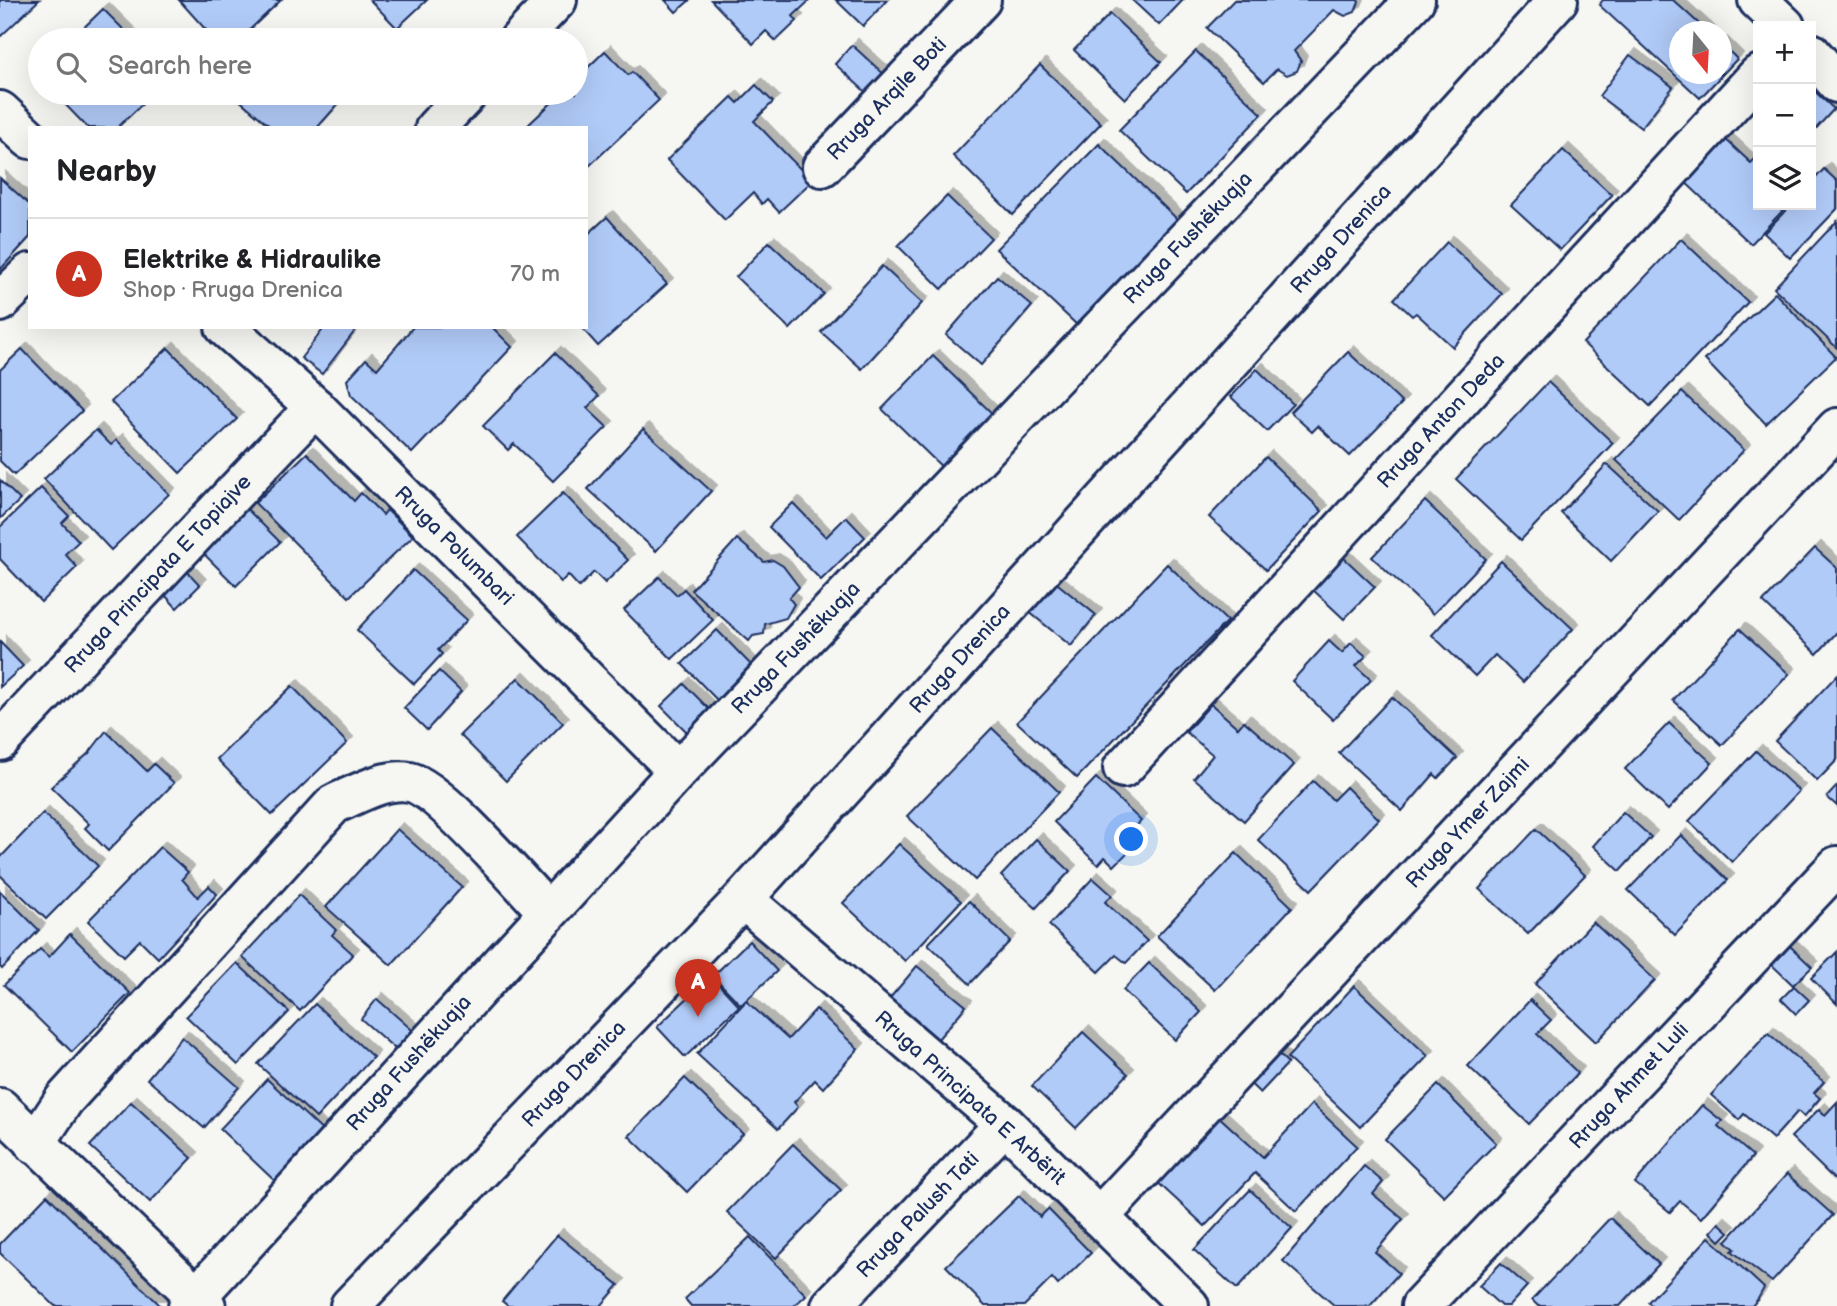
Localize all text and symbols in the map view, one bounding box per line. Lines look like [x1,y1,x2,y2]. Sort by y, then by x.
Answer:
north arrow [1669,21,1732,84]
map controls [1753,21,1816,210]
button: + [1753,21,1816,84]
search box [28,28,588,105]
street label: Rruga Arqile Boti [822,32,952,166]
icon: search [52,48,90,86]
text: Search here [108,51,252,82]
button: − [1753,84,1816,147]
button: layers [1753,147,1816,210]
text: Nearby [56,154,156,190]
street label: Rruga Fushëkuqja [1118,167,1258,309]
street label: Rruga Drenica [1285,179,1397,299]
text: Elektrike & Hidraulike [123,245,381,276]
text: A [72,260,86,288]
text: 70 m [510,260,560,288]
text: Shop · Rruga Drenica [123,276,343,304]
street label: Rruga Anton Deda [1372,348,1510,494]
street label: Rruga Principata E Topiajve [59,469,257,679]
street label: Rruga Polumbari [389,481,519,611]
street label: Rruga Fushëkuqja [726,577,866,719]
street label: Rruga Drenica [904,599,1016,719]
street label: Rruga Ymer Zajmi [1401,752,1535,894]
your location [1114,822,1148,856]
pin: A [675,959,721,1017]
street label: Rruga Fushëkuqja [341,990,477,1136]
street label: Rruga Principata E Arbërit [869,1006,1071,1191]
street label: Rruga Drenica [517,1015,631,1133]
street label: Rruga Ahmet Luli [1564,1018,1694,1154]
street label: Rruga Palush Tati [852,1147,984,1283]

